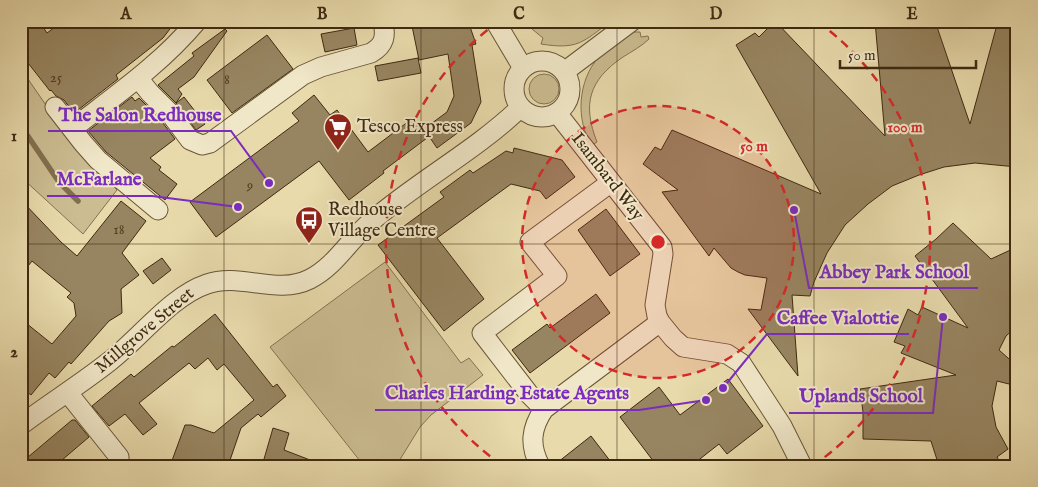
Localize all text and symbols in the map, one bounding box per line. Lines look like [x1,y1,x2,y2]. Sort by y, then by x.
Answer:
text: A [120,5,133,25]
text: B [317,5,328,25]
text: C [513,5,525,25]
text: D [710,5,723,25]
text: E [906,5,918,25]
scale bar [840,38,977,70]
text: 50 m [848,46,876,65]
house number: 25 [50,68,63,87]
house number: 8 [224,70,230,89]
callout: The Salon Redhouse [48,97,231,131]
text: The Salon Redhouse [57,104,222,128]
supermarket icon: Tesco Express [323,112,353,151]
place label: Tesco Express [357,116,463,139]
text: 100 m [887,118,923,137]
text: 1 [11,127,17,147]
street label: Isambard Way [565,128,649,226]
text: 50 m [740,137,768,156]
callout: McFarlane [47,162,152,196]
text: McFarlane [56,168,142,192]
house number: 9 [246,176,253,195]
place label: Redhouse Village Centre [327,199,436,243]
bus stop icon: Redhouse Village Centre [294,205,324,244]
house number: 18 [113,220,125,239]
centre of rings [649,233,667,251]
callout: Abbey Park School [809,254,978,288]
text: Abbey Park School [818,261,969,285]
street label: Millgrove Street [91,283,199,379]
callout: Caffee Vialottie [767,300,909,334]
text: Caffee Vialottie [777,307,900,331]
text: 2 [10,343,18,363]
callout: Charles Harding Estate Agents [375,376,639,410]
callout: Uplands School [789,379,933,413]
text: Charles Harding Estate Agents [385,382,629,406]
text: Uplands School [798,385,924,409]

